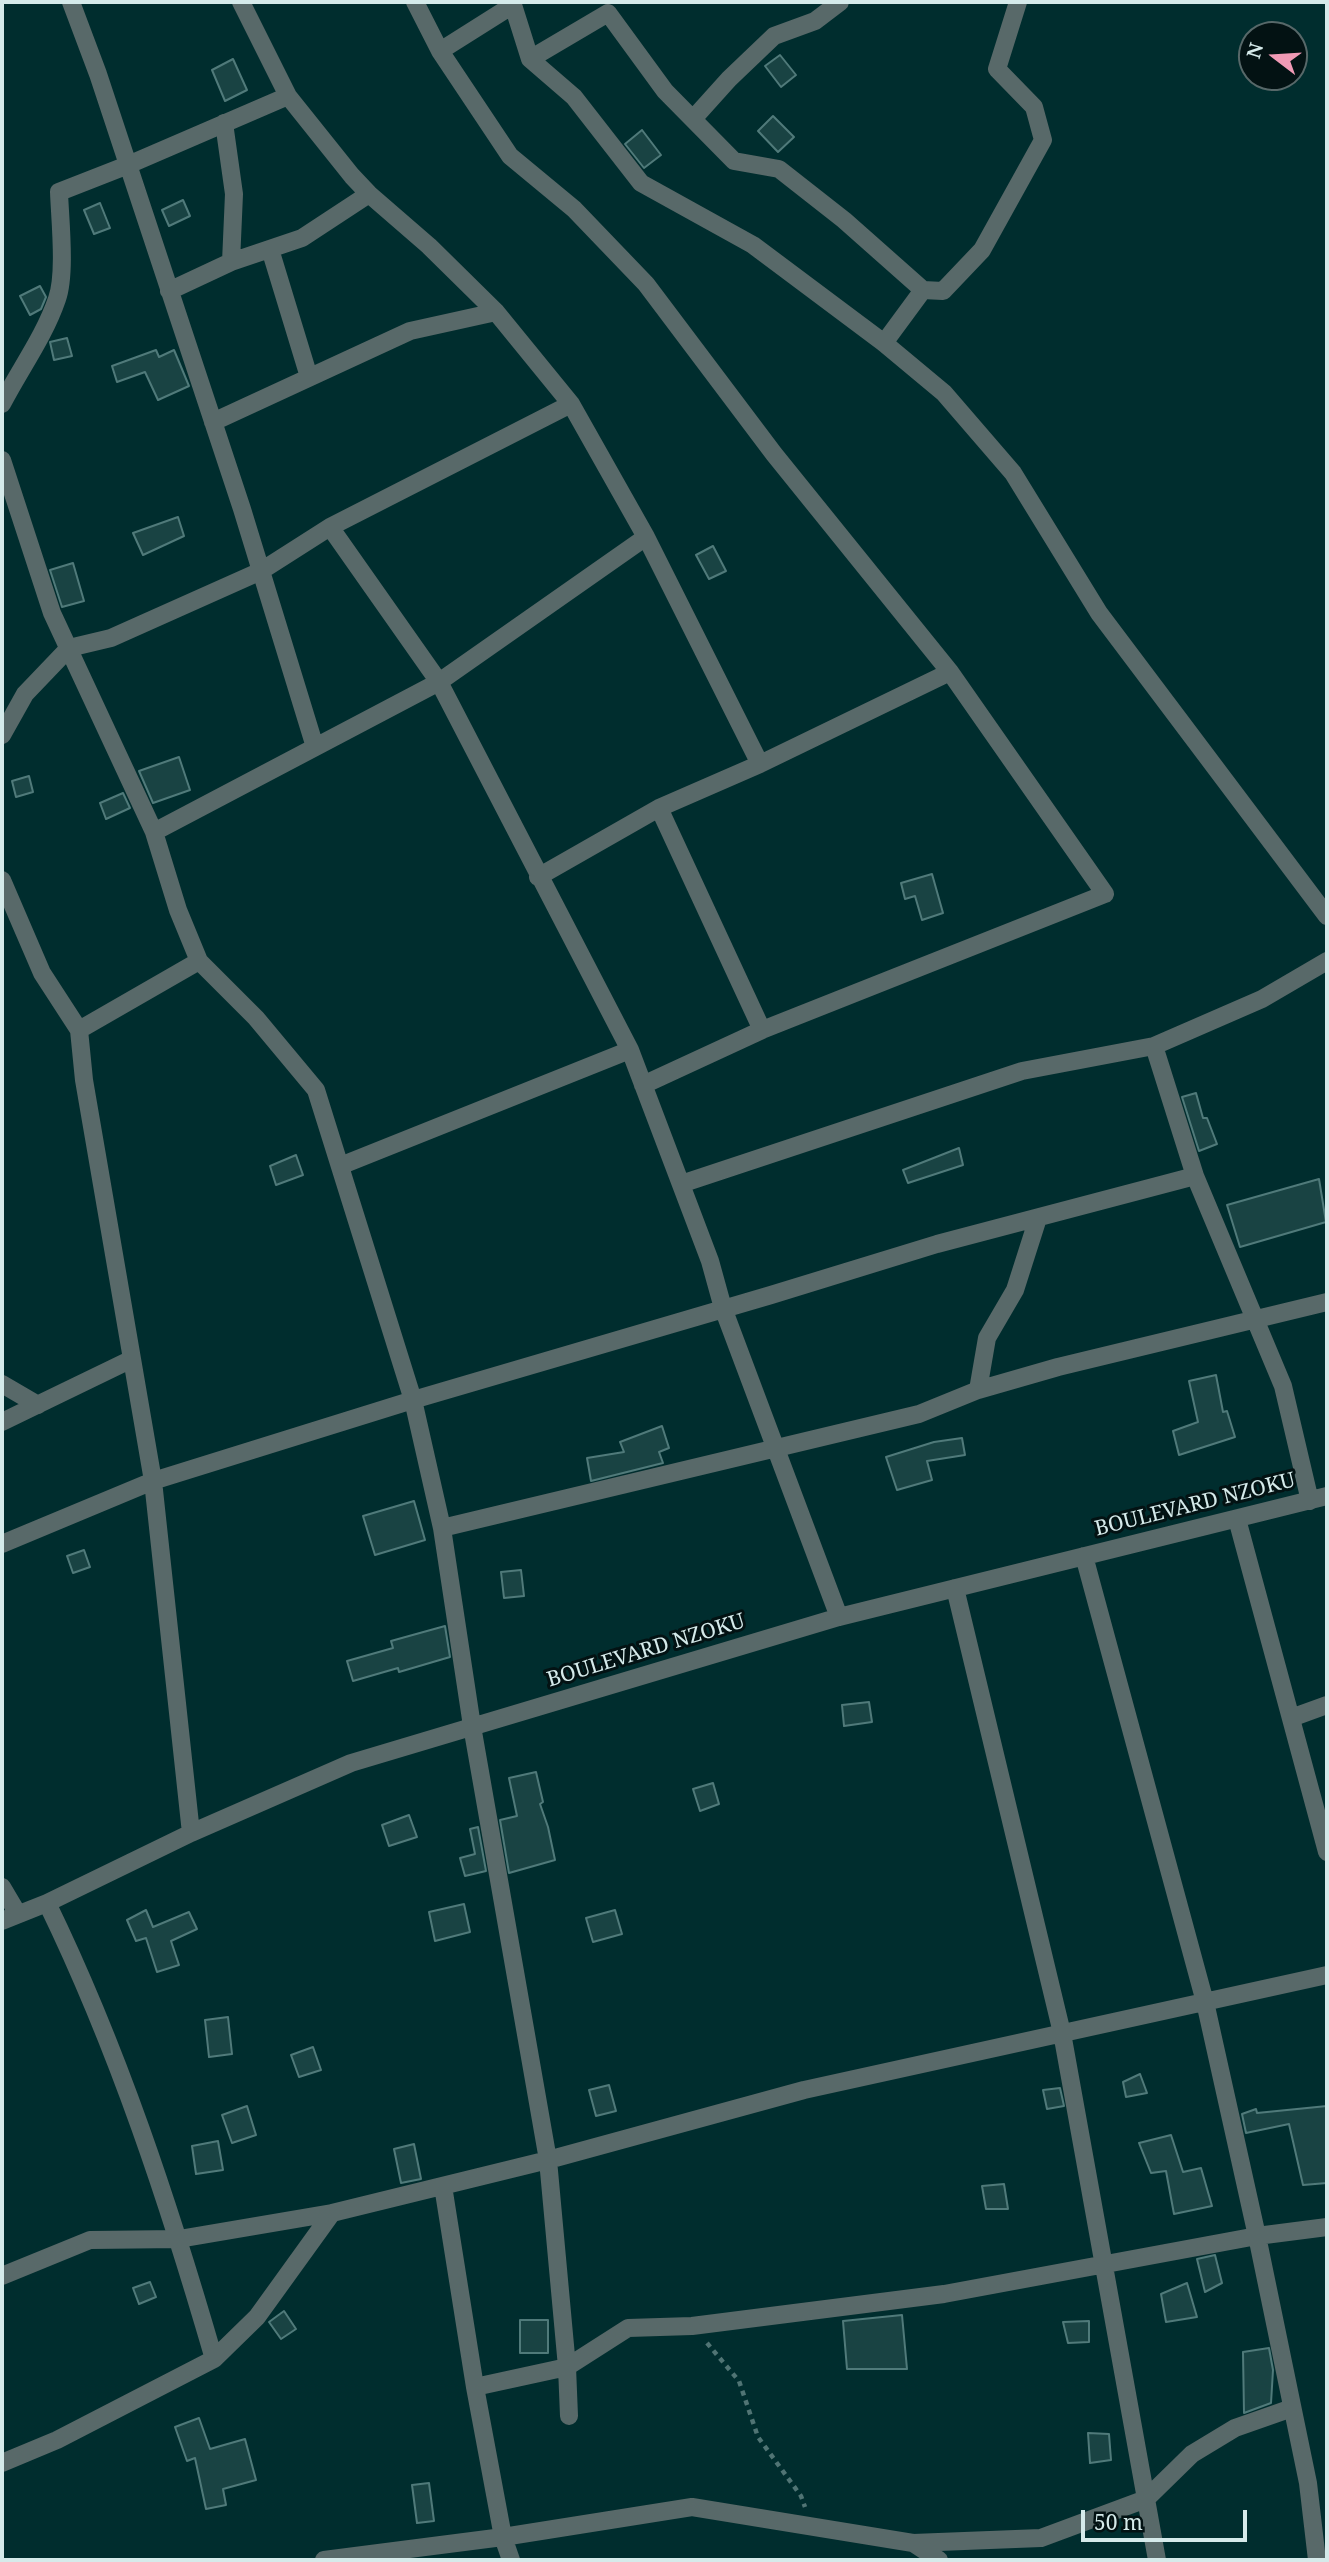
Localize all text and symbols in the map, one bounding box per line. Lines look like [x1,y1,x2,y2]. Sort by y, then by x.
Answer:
north arrow [1238,21,1308,91]
text: N [1240,39,1269,61]
street label: BOULEVARD NZOKU [1092,1468,1298,1542]
street label: BOULEVARD NZOKU [544,1609,748,1693]
scale bar [1084,2496,1250,2540]
text: 50 m [1094,2508,1143,2536]

